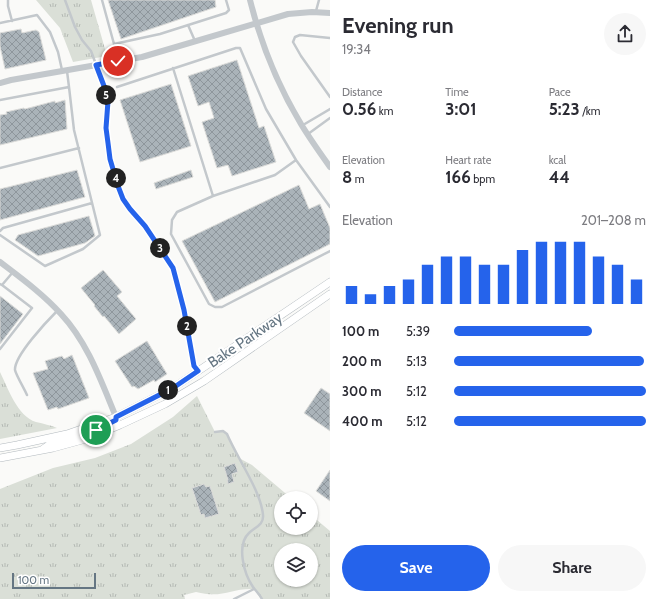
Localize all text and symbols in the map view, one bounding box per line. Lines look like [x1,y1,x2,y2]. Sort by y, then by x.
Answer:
text: Evening run [342,12,454,39]
button: share [604,13,646,55]
text: 19:34 [342,41,371,57]
pin [101,44,135,78]
icon: check [107,50,129,72]
pin: 5 [96,85,116,105]
text: Distance [342,85,383,99]
text: Time [445,85,469,99]
text: Pace [549,85,571,99]
text: 5 [103,88,109,102]
text: 0.56 [342,99,376,119]
text: 3:01 [445,99,477,119]
text: 5:23 [549,99,580,119]
text: km [376,104,393,118]
text: /km [580,104,600,118]
text: Elevation [342,153,385,167]
text: Heart rate [445,153,491,167]
text: kcal [549,153,566,167]
text: 8 [342,167,352,187]
text: 166 [445,167,471,187]
text: 44 [549,167,570,187]
pin: 4 [106,168,126,188]
text: 4 [113,171,119,185]
text: m [352,172,364,186]
text: bpm [471,172,495,186]
text: Elevation [342,212,393,228]
text: 201–208 m [581,212,646,228]
pin: 3 [150,238,170,258]
text: 3 [157,241,163,255]
street label: Bake Parkway [204,308,286,371]
pin: 2 [177,316,197,336]
text: 2 [184,319,190,333]
text: 100 m [342,323,379,339]
text: 5:39 [406,323,430,339]
text: 200 m [342,353,381,369]
text: 5:13 [406,353,427,369]
pin: 1 [158,380,178,400]
text: 1 [166,383,170,397]
text: 300 m [342,383,382,399]
text: 5:12 [406,383,427,399]
pin [79,413,113,447]
text: 400 m [342,413,383,429]
text: 5:12 [406,413,427,429]
icon: arrive [85,419,107,441]
map controls [274,491,318,587]
button: locate [274,491,318,535]
button: layers [274,543,318,587]
button: Save [342,545,490,591]
button: Share [498,545,646,591]
scale bar [12,571,96,590]
text: 100 m [18,573,49,587]

